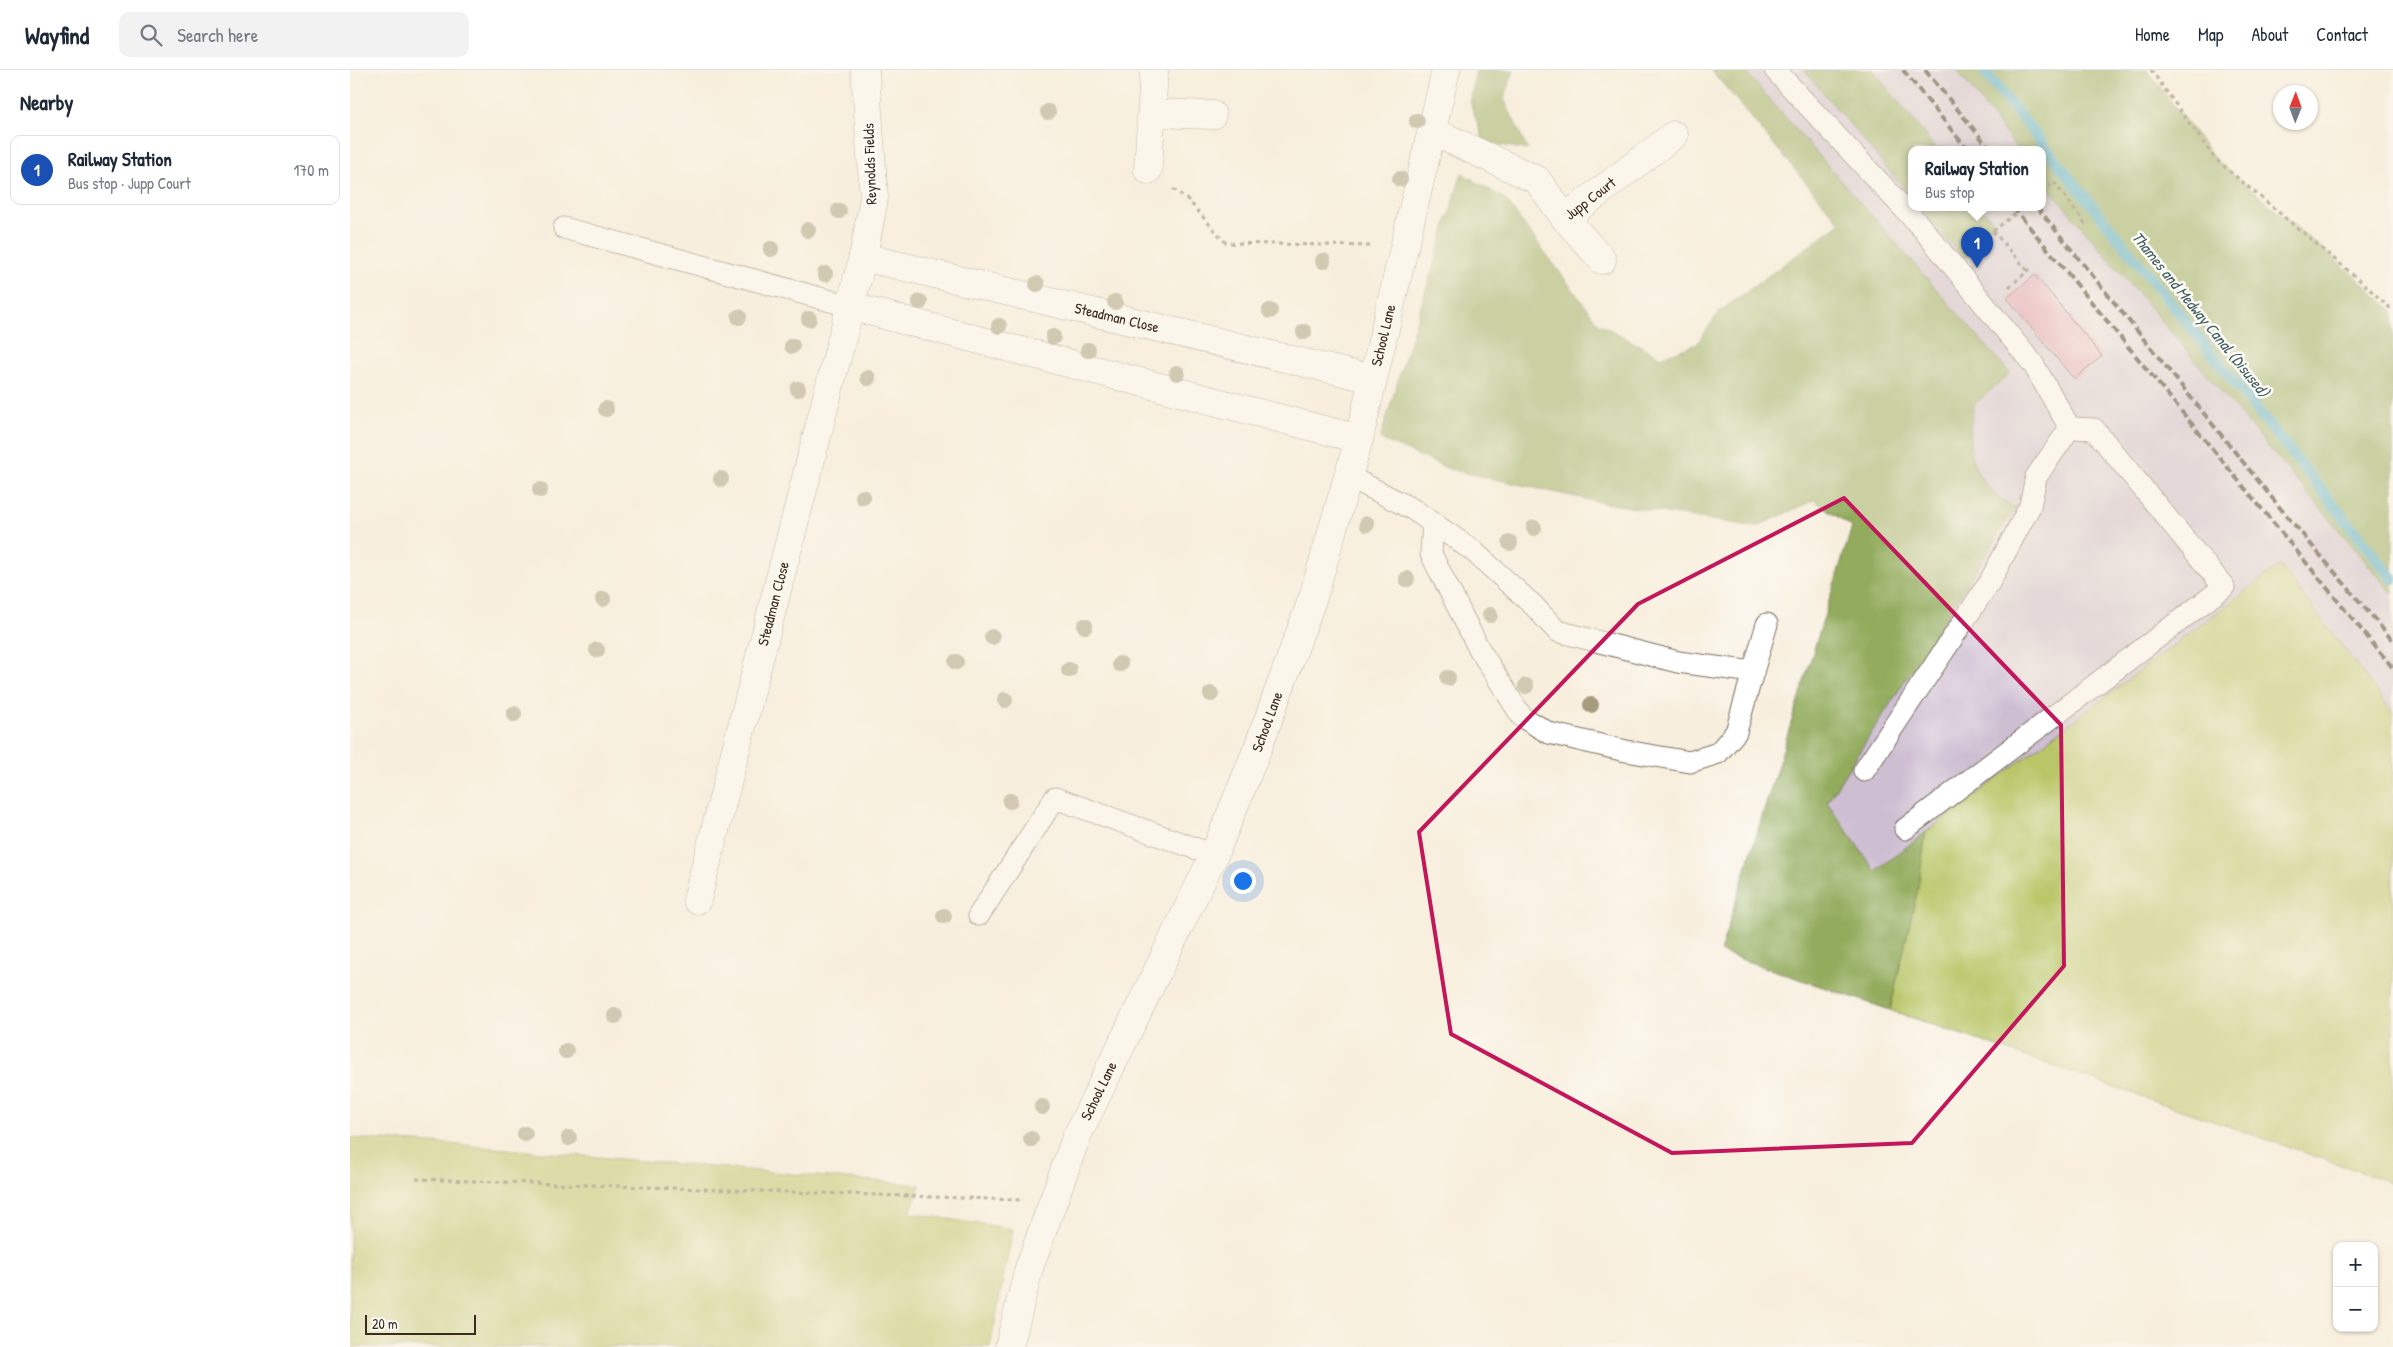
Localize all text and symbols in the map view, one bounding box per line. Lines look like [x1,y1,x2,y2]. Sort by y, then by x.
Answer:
search box [119,12,469,57]
text: Wayfind [25,19,89,51]
icon: search [137,21,165,49]
text: Search here [177,22,258,48]
text: Home [2135,22,2170,47]
text: Map [2198,22,2223,47]
text: About [2251,22,2288,47]
text: Contact [2316,22,2368,47]
north arrow [2273,85,2318,130]
text: Nearby [20,88,73,117]
street label: Reynolds Fields [858,123,881,205]
text: Railway Station [68,146,172,172]
popup [1908,146,2046,211]
text: Railway Station [1925,155,2029,181]
text: 1 [34,159,40,181]
text: 170 m [294,159,329,181]
street label: Jupp Court [1560,171,1621,225]
text: Bus stop · Jupp Court [68,172,191,194]
text: Bus stop [1925,181,1974,203]
water label: Thames and Medway Canal (Disused) [2127,226,2276,402]
pin: 1 [1961,227,1993,268]
street label: Steadman Close [1073,297,1161,338]
street label: School Lane [1366,302,1400,368]
street label: Steadman Close [752,559,794,648]
street label: School Lane [1246,689,1287,755]
your location [1230,868,1256,894]
street label: School Lane [1075,1058,1122,1124]
map controls [2333,1242,2378,1332]
button: + [2333,1242,2378,1287]
button: − [2333,1287,2378,1332]
scale bar [365,1312,476,1335]
text: 20 m [372,1314,398,1333]

